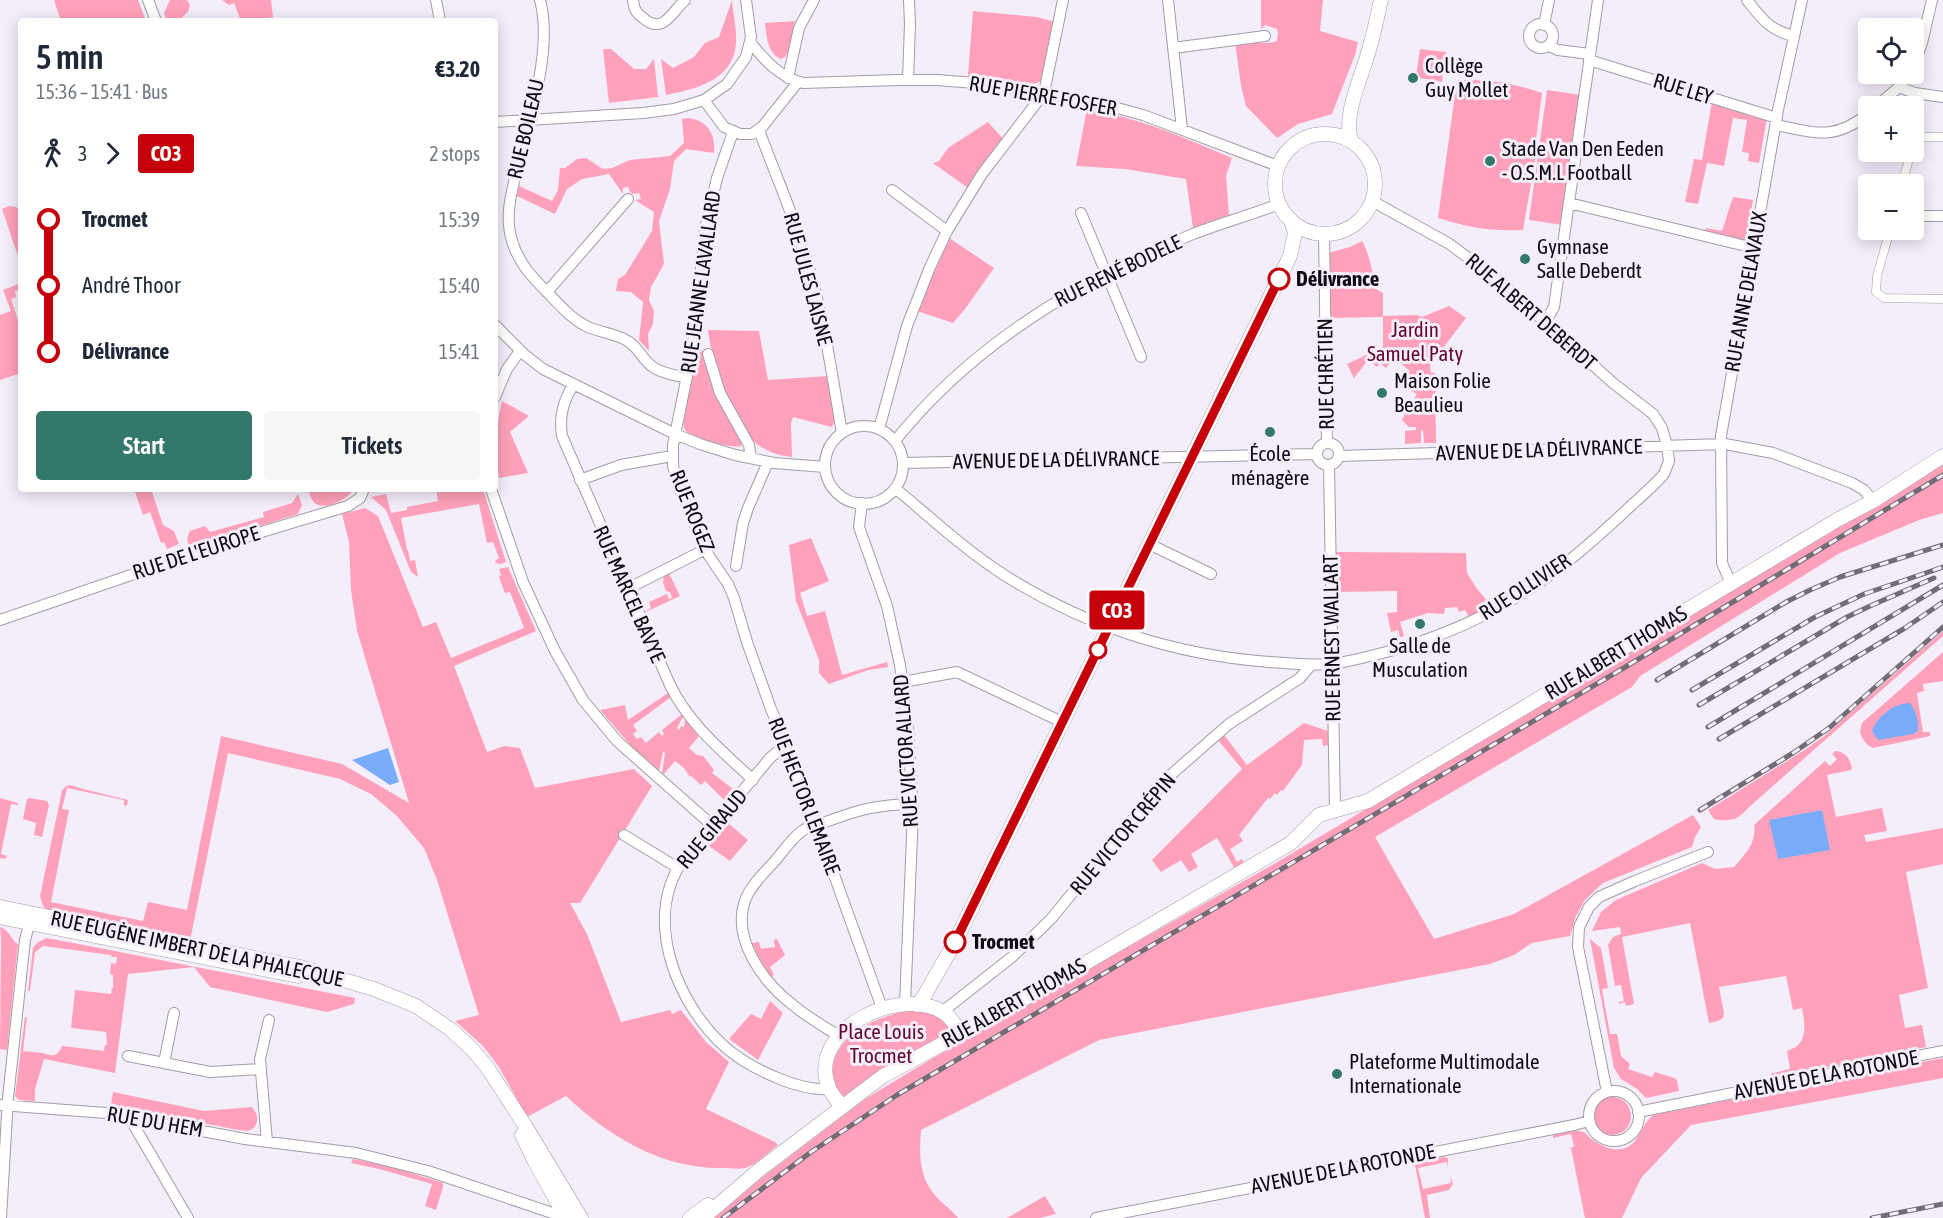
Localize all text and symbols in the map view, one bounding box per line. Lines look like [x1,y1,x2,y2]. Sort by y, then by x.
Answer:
map controls [1858,18,1924,240]
button: locate [1858,18,1924,84]
text: 5 min [36,38,103,76]
place label: Collège Guy Mollet [1425,53,1508,101]
text: €3.20 [435,56,480,82]
street label: RUE LEY [1651,68,1717,109]
street label: RUE PIERRE FOSFER [967,70,1119,120]
marker: Collège Guy Mollet [1406,71,1420,85]
street label: RUE BOILEAU [502,76,548,181]
text: 15:36 – 15:41 · Bus [36,80,168,103]
button: + [1858,96,1924,162]
place label: Stade Van Den Eeden - O.S.M.L Football [1502,136,1664,184]
icon: walk [36,137,69,170]
icon: forward [96,137,129,170]
text: CO3 [150,141,182,165]
text: 3 [78,142,87,165]
text: 2 stops [429,142,480,165]
marker: Stade Van Den Eeden - O.S.M.L Football [1483,154,1497,168]
button: − [1858,174,1924,240]
street label: RUE JEANNE LAVALLARD [675,189,725,375]
text: Trocmet [82,206,147,232]
text: 15:39 [439,208,480,231]
street label: RUE ANNE DELAVAUX [1719,209,1771,374]
street label: RUE JULES LAISNE [780,210,838,348]
street label: RUE RENÉ BODELE [1050,229,1185,311]
place label: Gymnase Salle Deberdt [1537,234,1642,282]
street label: RUE ALBERT DEBERDT [1461,248,1602,375]
marker: Gymnase Salle Deberdt [1518,252,1532,266]
place label: Délivrance [1296,266,1379,290]
marker: Délivrance [1268,268,1290,290]
text: André Thoor [82,272,180,298]
text: 15:40 [439,274,480,297]
park label: Jardin Samuel Paty [1367,317,1463,365]
street label: RUE CHRÉTIEN [1312,318,1338,430]
text: Délivrance [82,338,169,364]
text: 15:41 [439,340,480,363]
place label: Maison Folie Beaulieu [1394,368,1491,416]
marker: Maison Folie Beaulieu [1375,386,1389,400]
button: Start [36,411,252,480]
button: Tickets [264,411,480,480]
marker: École ménagère [1263,425,1277,439]
street label: AVENUE DE LA DÉLIVRANCE [1435,433,1643,465]
place label: École ménagère [1231,441,1309,489]
street label: AVENUE DE LA DÉLIVRANCE [952,445,1160,473]
street label: RUE ROGEZ [666,466,720,555]
street label: RUE DE L'EUROPE [129,520,262,584]
street label: RUE MARCEL BAVYE [589,521,671,666]
street label: RUE OLLIVIER [1474,548,1575,624]
street label: RUE ERNEST WALLART [1318,554,1344,722]
line badge: CO3 [1082,590,1152,630]
text: CO3 [1101,598,1133,622]
street label: RUE ALBERT THOMAS [1540,600,1691,704]
marker: Salle de Musculation [1413,617,1427,631]
place label: Salle de Musculation [1372,633,1468,681]
unlabelled marker [1089,641,1107,659]
street label: RUE VICTOR ALLARD [888,674,922,828]
street label: RUE HECTOR LEMAIRE [764,714,846,877]
street label: RUE VICTOR CRÉPIN [1064,768,1180,899]
street label: RUE GIRAUD [671,784,751,873]
street label: RUE EUGÈNE IMBERT DE LA PHALECQUE [49,905,346,991]
place label: Trocmet [972,929,1035,953]
marker: Trocmet [944,931,966,953]
street label: RUE ALBERT THOMAS [937,952,1090,1052]
park label: Place Louis Trocmet [838,1019,924,1067]
street label: AVENUE DE LA ROTONDE [1732,1044,1920,1104]
place label: Plateforme Multimodale Internationale [1349,1049,1540,1097]
marker: Plateforme Multimodale Internationale [1330,1067,1344,1081]
street label: RUE DU HEM [105,1101,205,1141]
street label: AVENUE DE LA ROTONDE [1249,1138,1437,1198]

